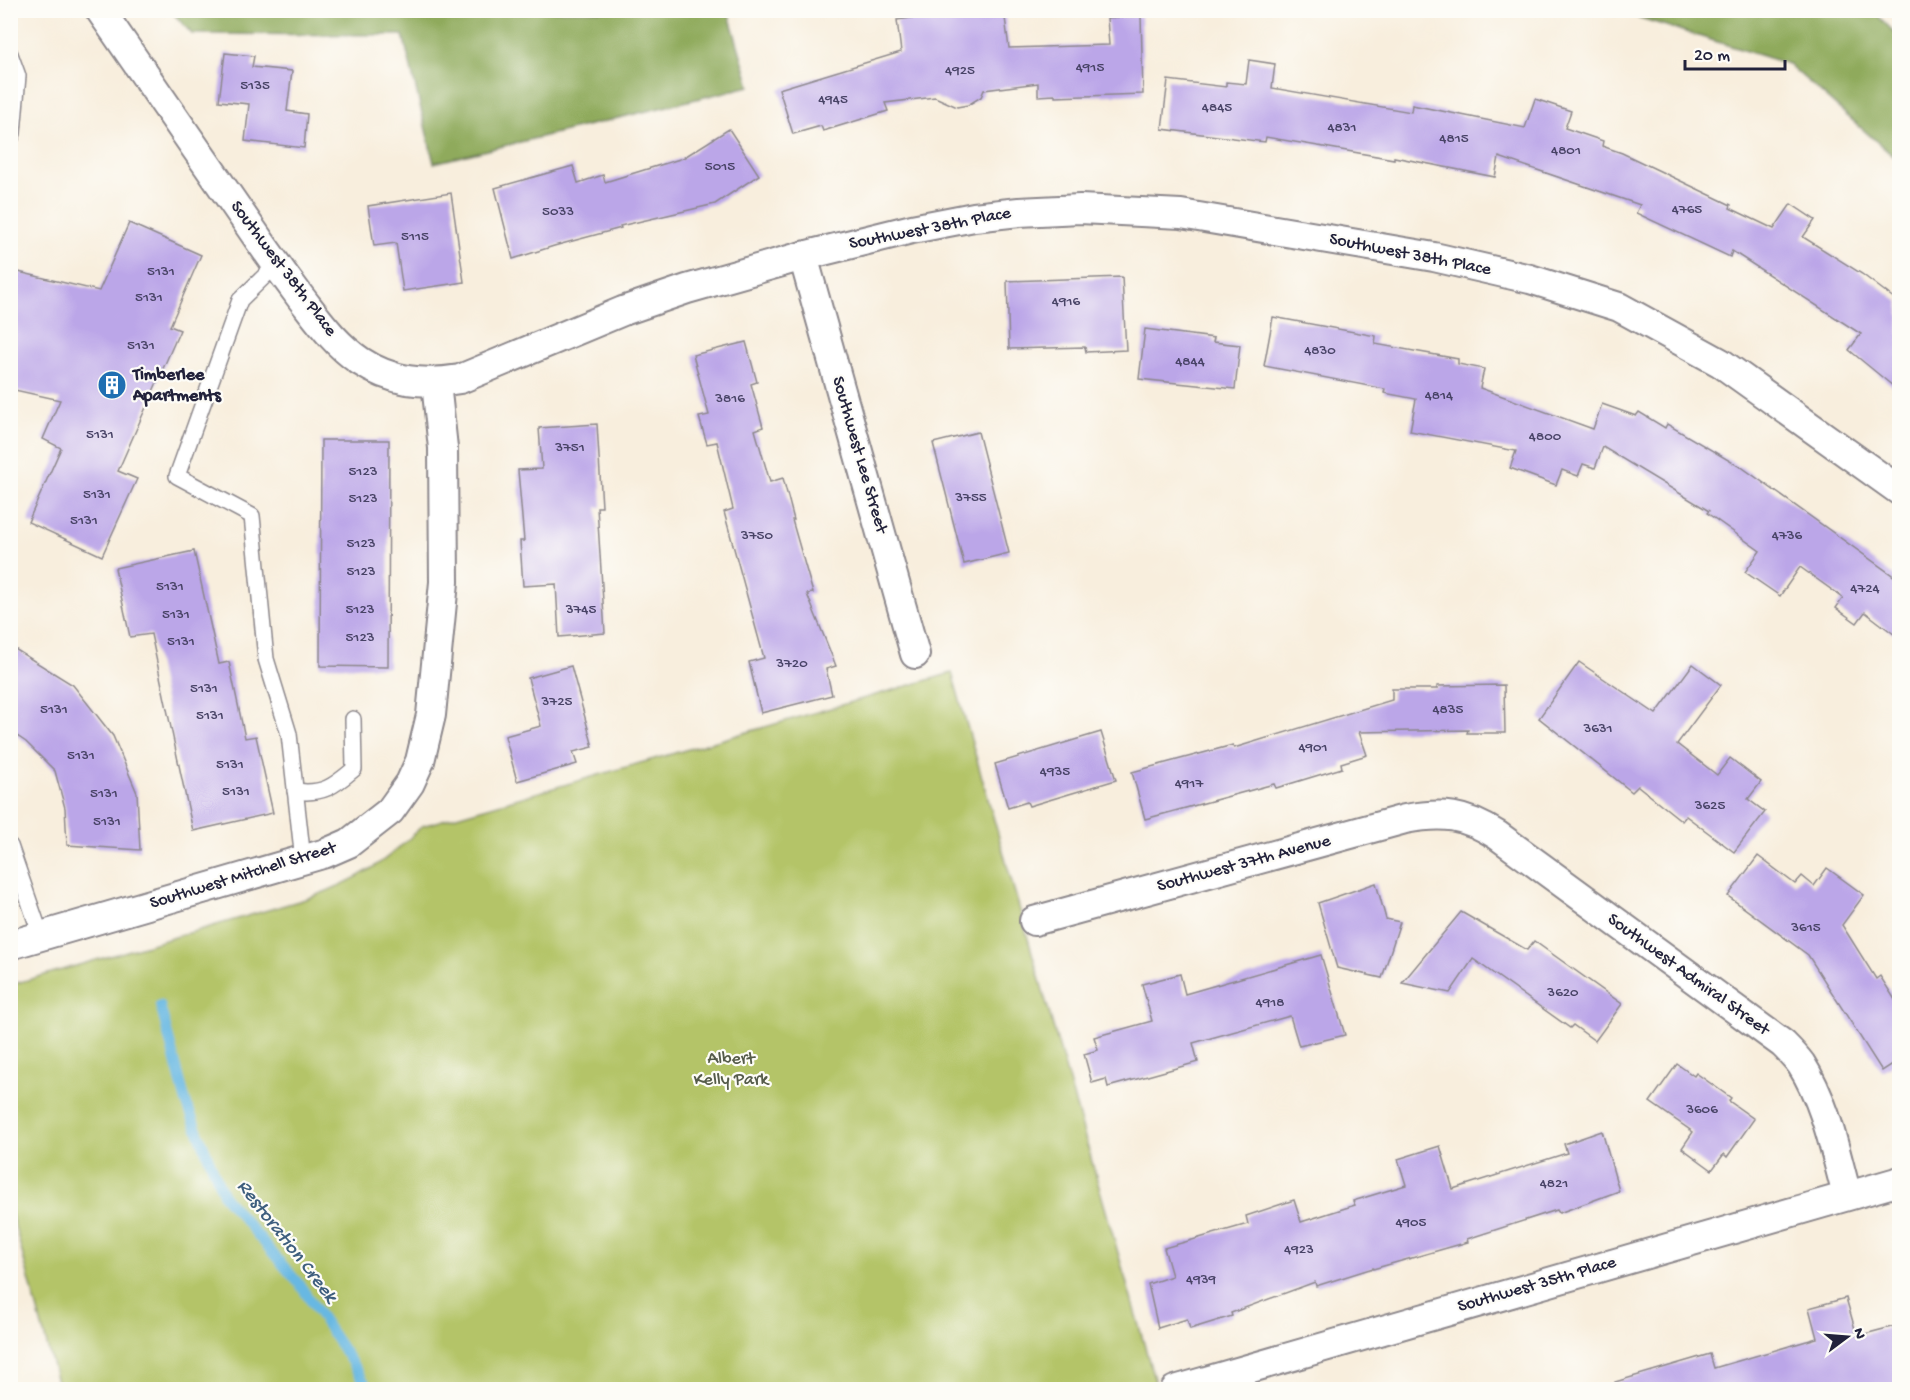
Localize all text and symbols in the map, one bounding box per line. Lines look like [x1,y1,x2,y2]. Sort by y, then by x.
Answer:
scale bar [1685,33,1786,71]
text: 20 m [1694,46,1730,67]
house number: 4915 [1076,59,1104,77]
house number: 4925 [945,62,975,80]
house number: 5135 [240,77,270,95]
house number: 4945 [818,91,848,109]
house number: 4845 [1202,99,1232,117]
house number: 4831 [1327,119,1357,137]
house number: 4815 [1439,130,1469,148]
house number: 4801 [1551,142,1581,160]
house number: 5015 [705,158,735,176]
street label: Southwest 38th Place [225,197,341,342]
house number: 4765 [1672,201,1702,219]
house number: 5033 [542,203,574,221]
street label: Southwest 38th Place [847,203,1013,255]
house number: 5115 [401,228,429,246]
street label: Southwest 38th Place [1327,229,1493,281]
house number: 5131 [147,263,175,281]
house number: 5131 [135,289,163,307]
house number: 4916 [1052,293,1081,311]
house number: 5131 [127,337,155,355]
house number: 4830 [1304,342,1336,360]
house number: 4844 [1175,353,1205,371]
place label: Timberlee Apartments [131,365,222,407]
building icon: Timberlee Apartments [96,369,128,401]
street label: Southwest Lee Street [827,374,892,537]
house number: 4814 [1425,387,1453,405]
house number: 3816 [714,390,745,408]
house number: 5131 [86,426,114,444]
house number: 4800 [1529,428,1562,446]
house number: 3751 [554,439,585,457]
house number: 5123 [348,463,378,481]
house number: 5131 [83,486,111,504]
house number: 3755 [954,489,987,507]
house number: 5123 [348,490,378,508]
house number: 5131 [70,512,98,530]
house number: 3750 [740,527,773,545]
house number: 4736 [1772,527,1803,545]
house number: 5123 [346,535,376,553]
house number: 5123 [346,563,376,581]
house number: 5131 [156,578,184,596]
house number: 4724 [1850,580,1880,598]
house number: 5123 [345,601,375,619]
house number: 3745 [565,601,596,619]
house number: 5131 [162,606,190,624]
house number: 5123 [345,629,375,647]
house number: 5131 [167,633,195,651]
house number: 3720 [775,655,808,673]
house number: 5131 [190,680,218,698]
house number: 3725 [541,693,573,711]
house number: 5131 [40,701,68,719]
house number: 4835 [1433,701,1464,719]
house number: 5131 [196,707,224,725]
house number: 3631 [1582,720,1613,738]
house number: 4901 [1298,739,1328,757]
house number: 5131 [67,747,95,765]
house number: 5131 [216,756,244,774]
house number: 4935 [1040,763,1070,781]
house number: 4917 [1175,775,1204,793]
house number: 5131 [222,783,250,801]
house number: 5131 [90,785,118,803]
house number: 3625 [1694,797,1725,815]
house number: 5131 [93,813,121,831]
street label: Southwest 37th Avenue [1155,831,1334,897]
street label: Southwest Mitchell Street [147,837,340,914]
street label: Southwest Admiral Street [1603,909,1774,1042]
house number: 3615 [1790,919,1821,937]
house number: 3620 [1546,984,1579,1002]
house number: 4918 [1256,994,1284,1012]
park label: Albert Kelly Park [694,1049,770,1091]
house number: 3606 [1685,1101,1718,1119]
house number: 4821 [1540,1175,1568,1193]
water label: Restoration Creek [231,1176,342,1310]
house number: 4905 [1395,1214,1427,1232]
house number: 4923 [1284,1241,1314,1259]
street label: Southwest 35th Place [1455,1252,1619,1318]
house number: 4939 [1186,1271,1216,1289]
north arrow [1817,1307,1877,1367]
text: N [1847,1326,1869,1342]

